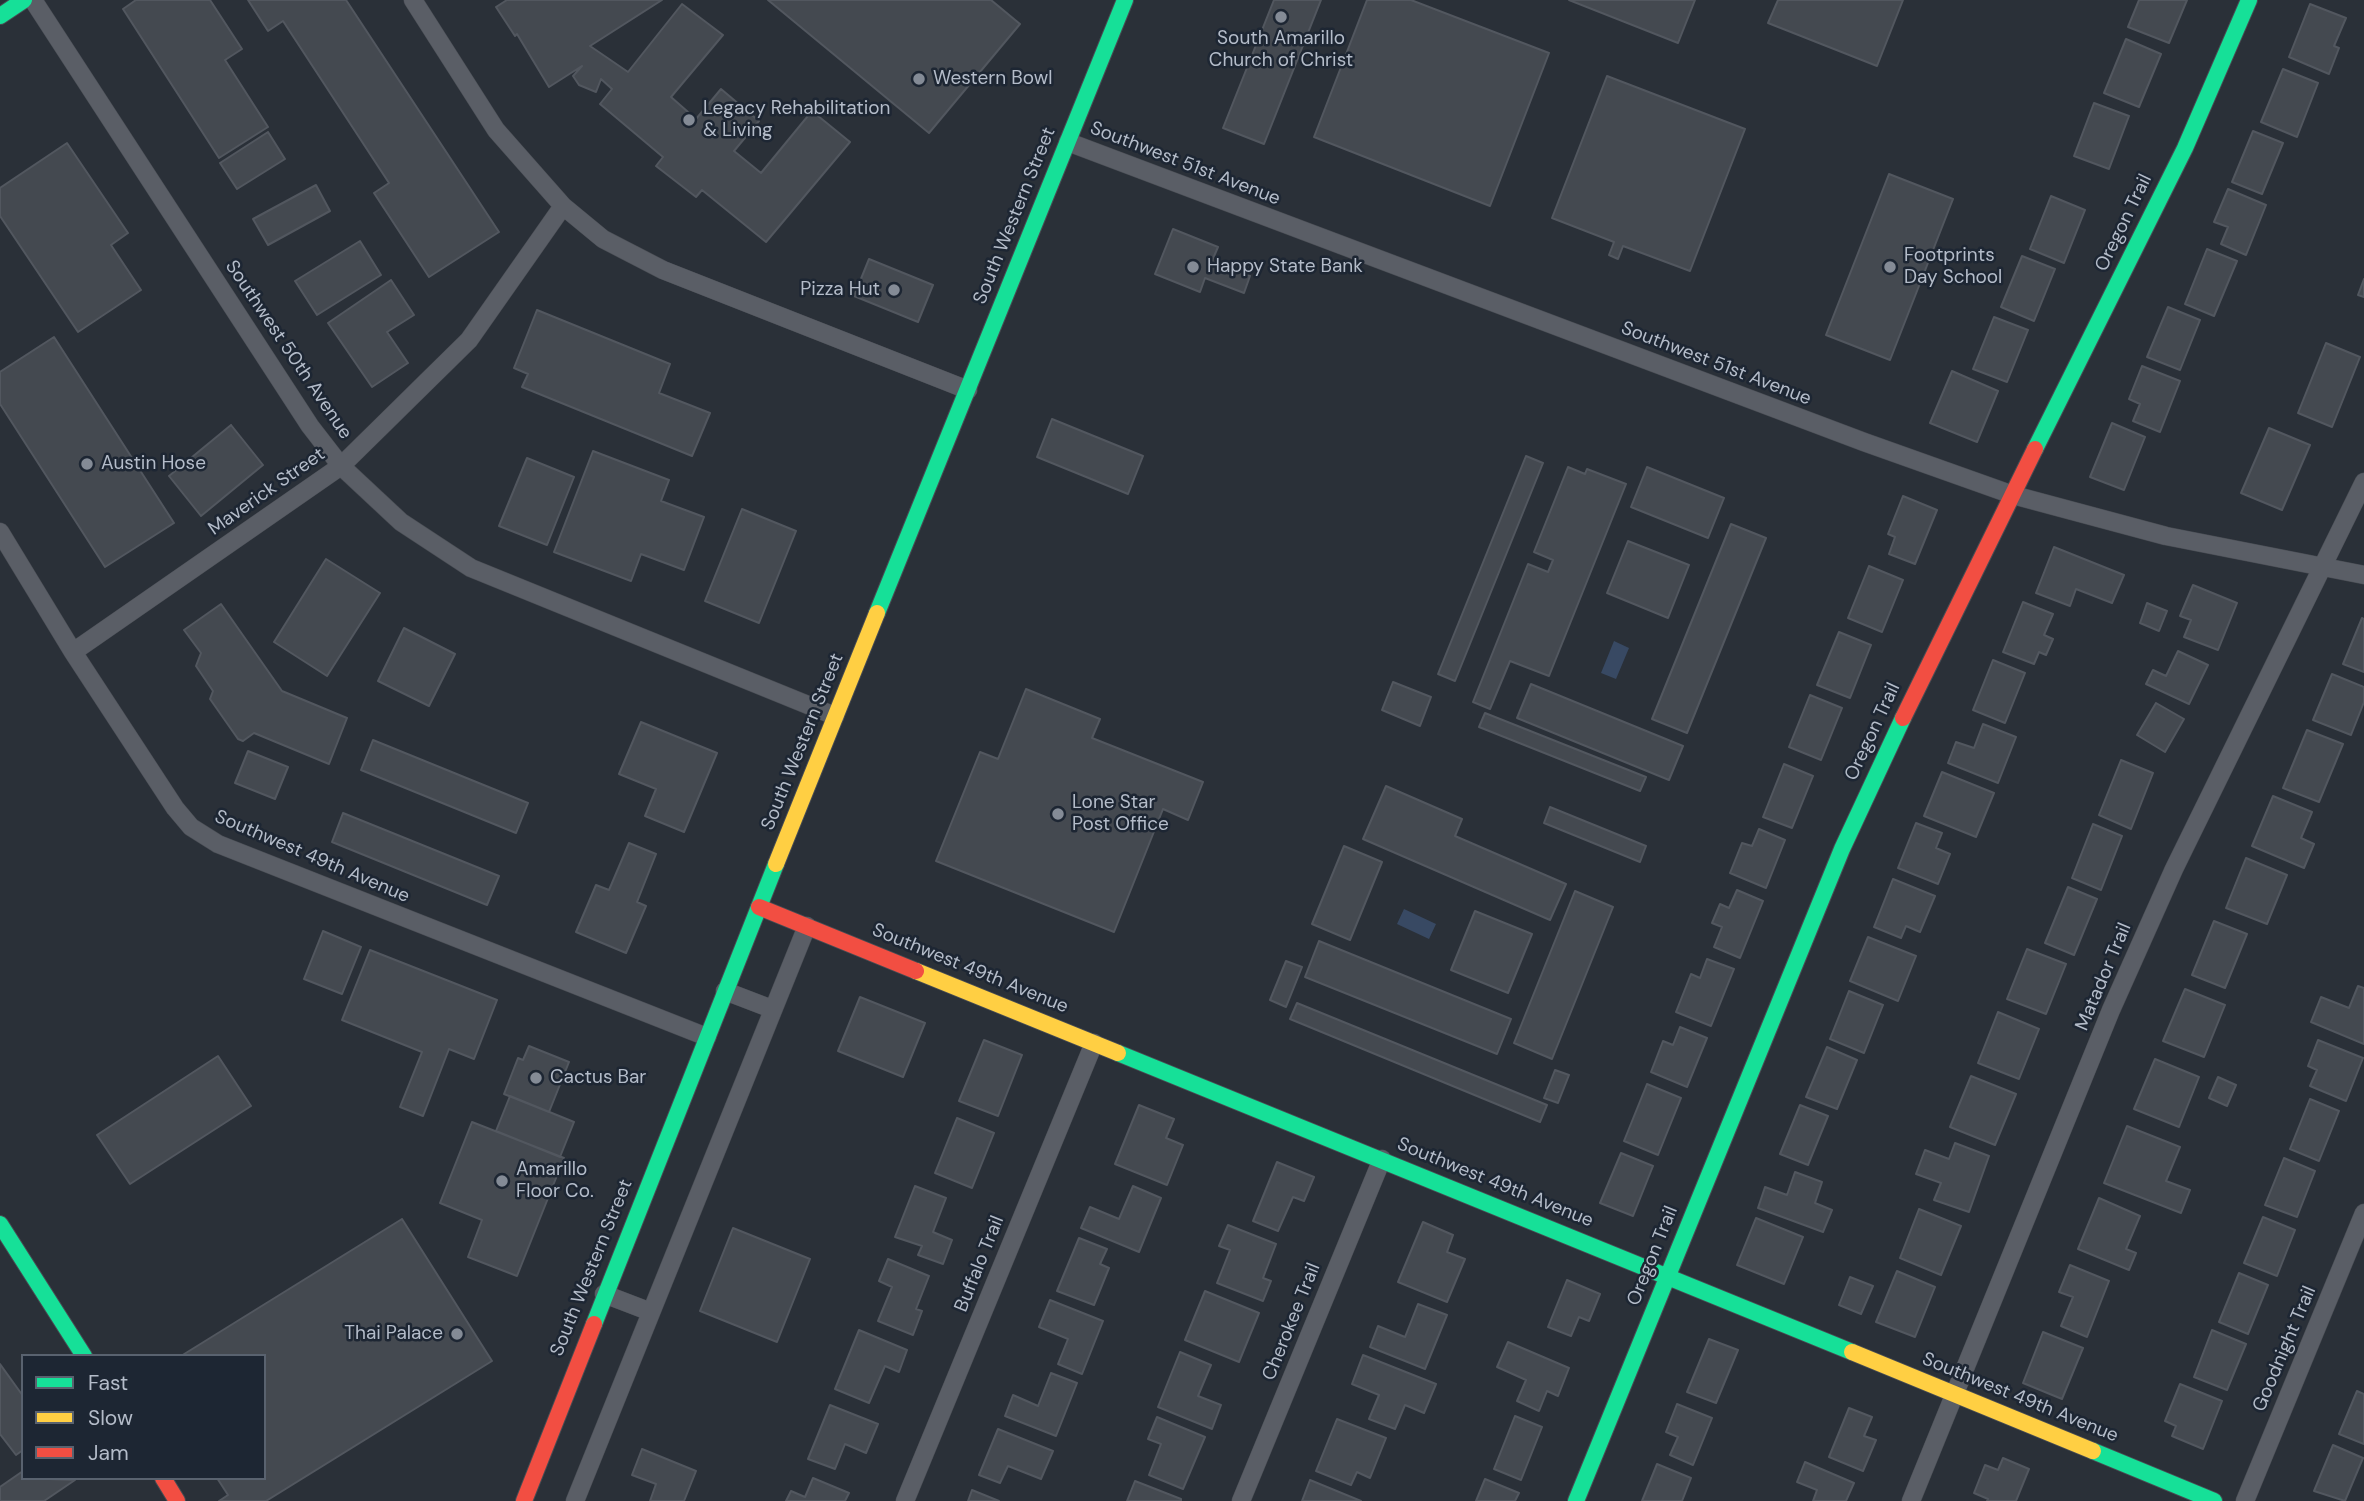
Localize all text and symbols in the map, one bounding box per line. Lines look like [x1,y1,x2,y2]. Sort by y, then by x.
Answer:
marker: South Amarillo Church of Christ [1273,9,1289,25]
place label: South Amarillo Church of Christ [1209,28,1353,72]
place label: Western Bowl [933,68,1052,90]
marker: Western Bowl [911,71,927,87]
place label: Legacy Rehabilitation & Living [703,98,890,142]
marker: Legacy Rehabilitation & Living [681,112,697,128]
street label: Southwest 51st Avenue [1087,117,1283,211]
street label: South Western Street [969,124,1061,308]
street label: Oregon Trail [2091,171,2157,275]
place label: Footprints Day School [1904,245,2002,289]
street label: Southwest 50th Avenue [220,256,356,444]
place label: Happy State Bank [1207,256,1363,278]
marker: Happy State Bank [1185,259,1201,275]
marker: Footprints Day School [1882,259,1898,275]
place label: Pizza Hut [800,279,880,301]
marker: Pizza Hut [886,282,902,298]
street label: Southwest 51st Avenue [1618,317,1814,411]
street label: Maverick Street [204,443,330,541]
place label: Austin Hose [101,453,206,475]
marker: Austin Hose [79,456,95,472]
street label: South Western Street [757,650,849,834]
street label: Oregon Trail [1840,679,1906,785]
place label: Lone Star Post Office [1072,792,1169,836]
street label: Southwest 49th Avenue [211,806,413,908]
marker: Lone Star Post Office [1050,806,1066,822]
street label: Southwest 49th Avenue [869,919,1071,1019]
street label: Matador Trail [2071,920,2137,1034]
place label: Cactus Bar [550,1067,646,1089]
marker: Cactus Bar [528,1070,544,1086]
street label: Southwest 49th Avenue [1394,1133,1596,1233]
place label: Amarillo Floor Co. [516,1159,594,1203]
marker: Amarillo Floor Co. [494,1173,510,1189]
street label: South Western Street [546,1176,638,1360]
street label: Oregon Trail [1623,1203,1683,1309]
street label: Buffalo Trail [950,1213,1010,1315]
street label: Cherokee Trail [1258,1260,1326,1384]
street label: Goodnight Trail [2248,1283,2322,1415]
place label: Thai Palace [344,1323,443,1345]
marker: Thai Palace [449,1326,465,1342]
street label: Southwest 49th Avenue [1919,1348,2121,1448]
legend [21,1354,266,1480]
text: Fast [88,1369,128,1397]
text: Slow [88,1404,133,1432]
text: Jam [88,1439,129,1467]

